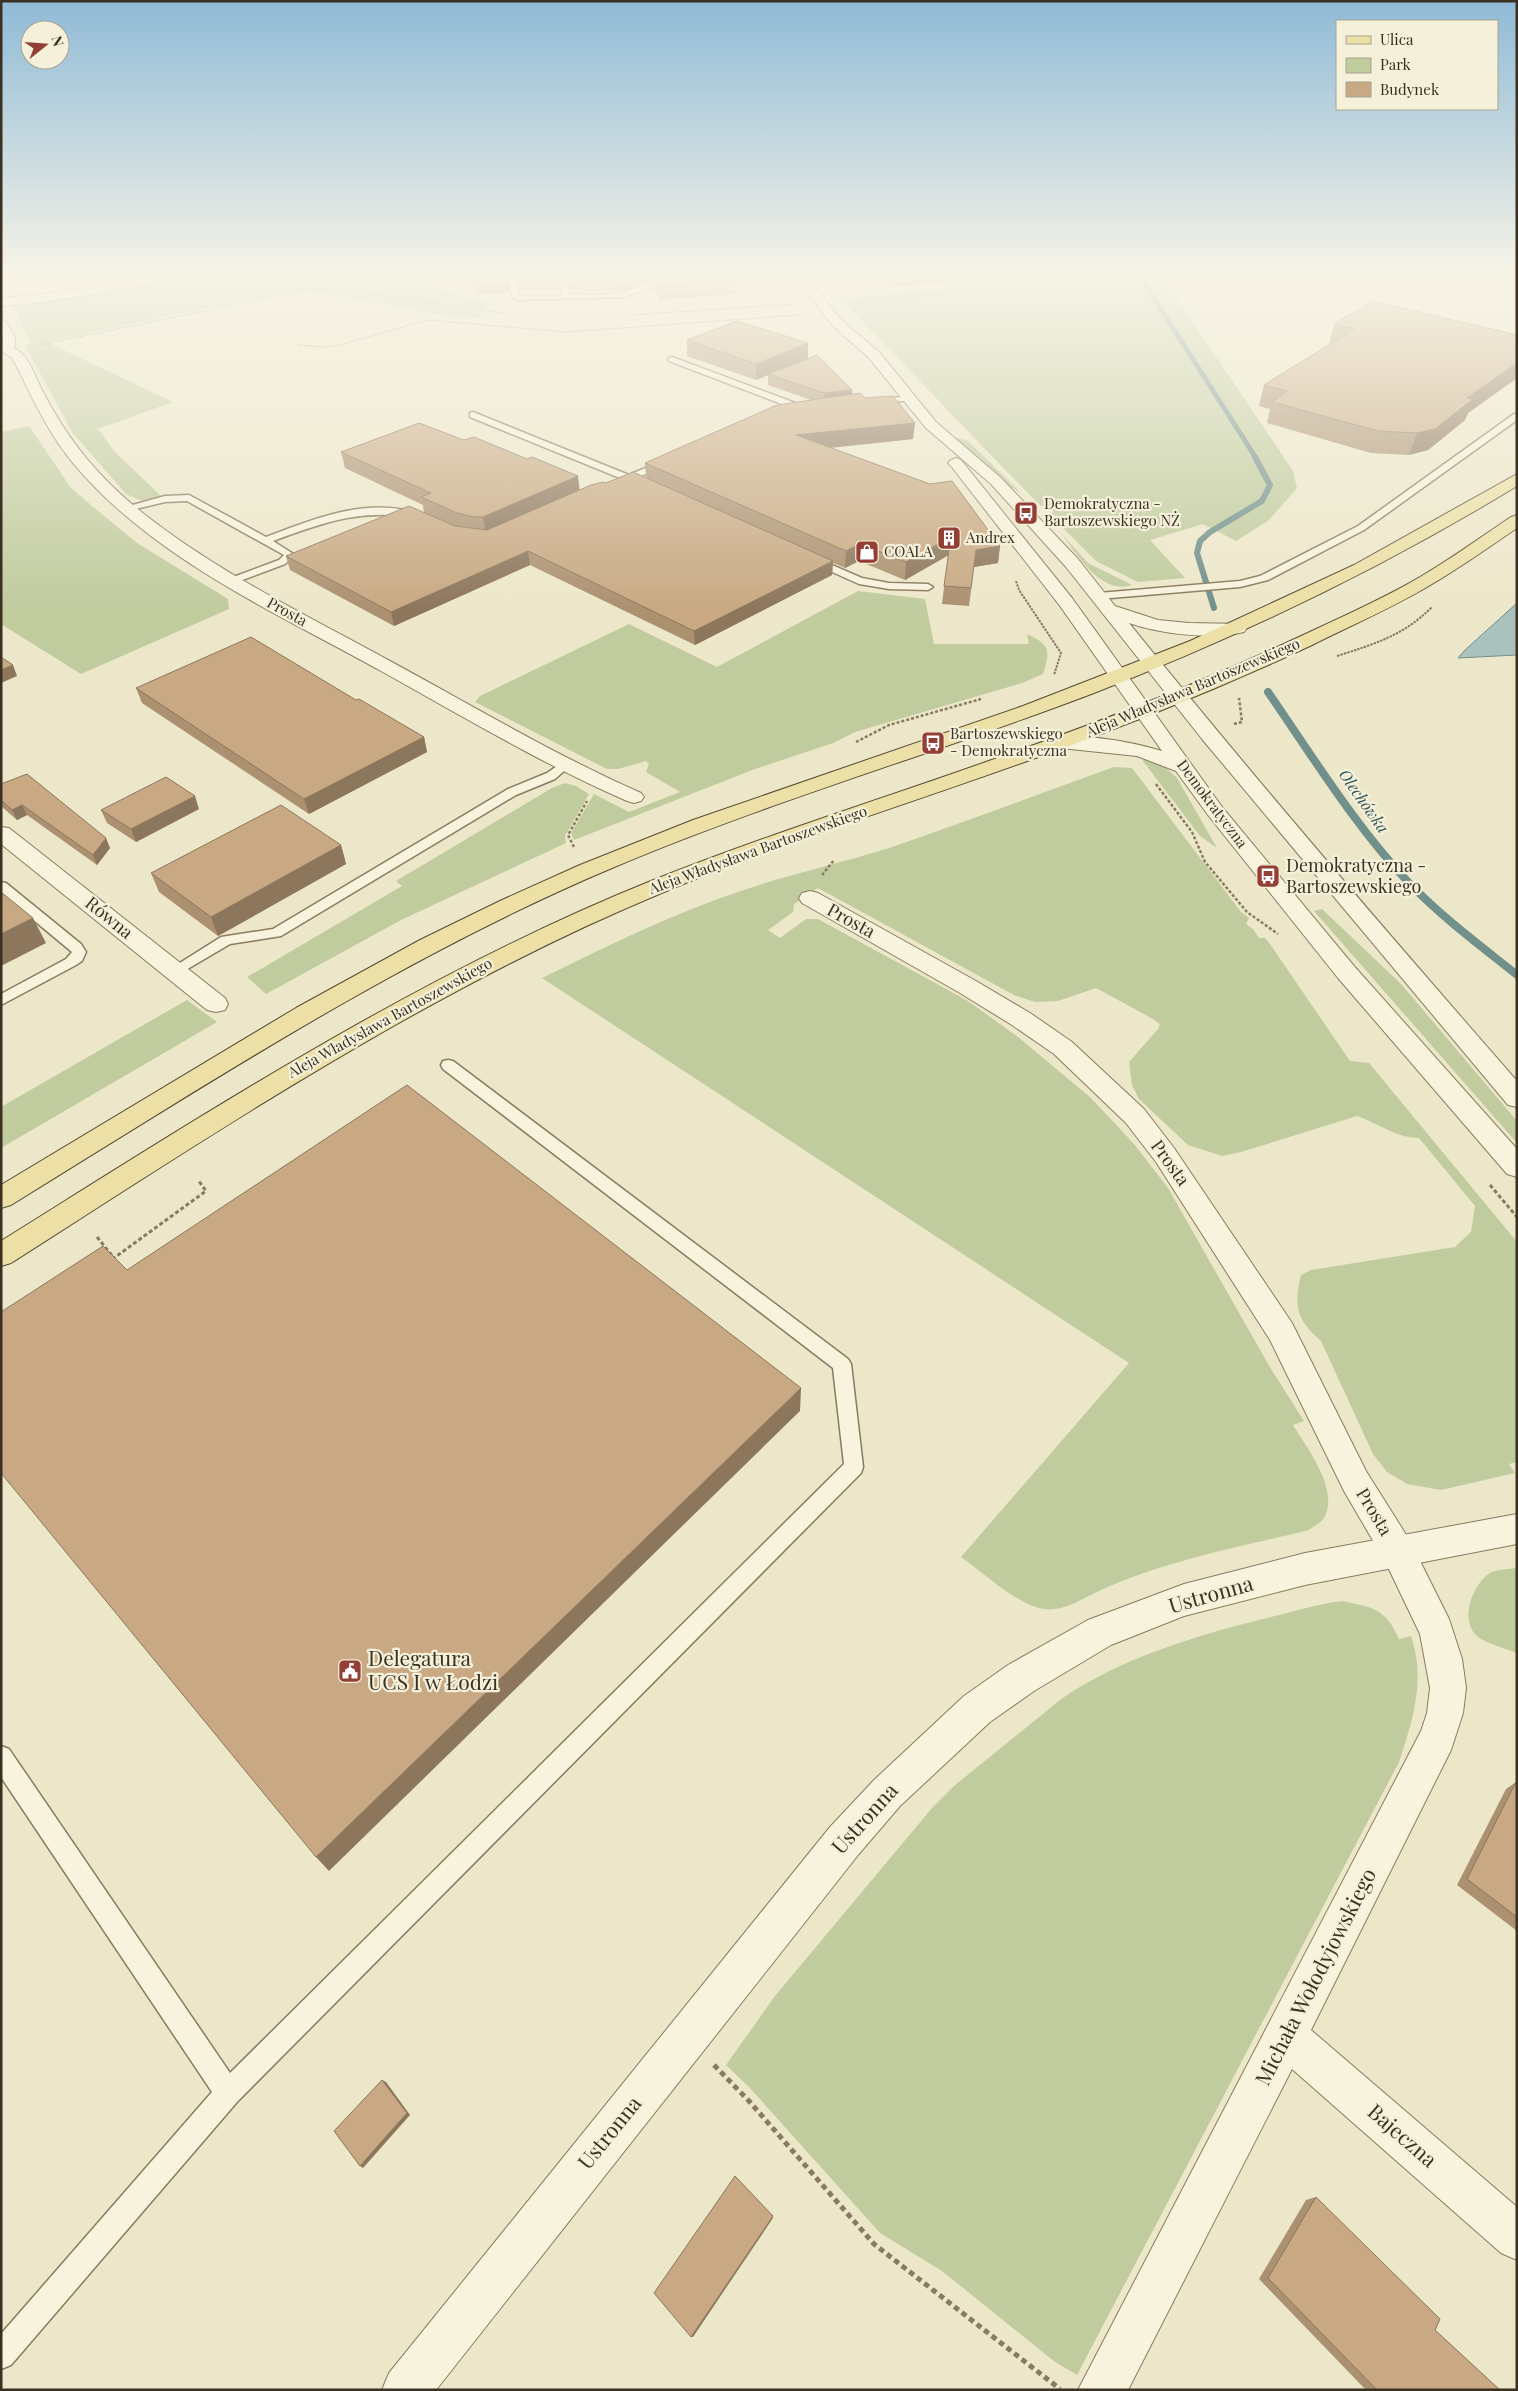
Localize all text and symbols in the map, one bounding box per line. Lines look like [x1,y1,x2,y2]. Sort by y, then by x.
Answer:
north arrow [20,20,70,70]
legend [1336,20,1498,110]
text: Ulica [1380,29,1414,49]
text: N [47,33,68,49]
text: Park [1380,54,1412,74]
text: Budynek [1380,79,1440,99]
place label: Demokratyczna - Bartoszewskiego NŻ [1044,493,1180,530]
bus stop icon: Demokratyczna - Bartoszewskiego NŻ [1013,500,1039,526]
building icon: Andrex [936,525,962,551]
place label: Andrex [965,527,1015,547]
shop icon: COALA [854,539,880,565]
place label: COALA [884,541,933,561]
street label: Prosta [264,592,312,631]
street label: Aleja Władysława Bartoszewskiego [1082,633,1303,742]
place label: Bartoszewskiego - Demokratyczna [950,723,1068,760]
bus stop icon: Bartoszewskiego - Demokratyczna [920,730,946,756]
street label: Demokratyczna [1173,755,1253,852]
water label: Olechówka [1335,764,1394,837]
street label: Aleja Władysława Bartoszewskiego [645,800,870,898]
place label: Demokratyczna - Bartoszewskiego [1286,853,1426,898]
bus stop icon: Demokratyczna - Bartoszewskiego [1255,863,1281,889]
street label: Równa [81,891,139,944]
street label: Prosta [823,897,880,943]
street label: Aleja Władysława Bartoszewskiego [283,952,495,1082]
street label: Prosta [1146,1135,1196,1190]
street label: Prosta [1351,1483,1398,1540]
street label: Ustronna [1165,1568,1256,1618]
place label: Delegatura UCS I w Łodzi [368,1643,498,1695]
public building icon: Delegatura UCS I w Łodzi [337,1658,363,1684]
street label: Ustronna [824,1776,903,1859]
street label: Michała Wołodyjowskiego [1247,1863,1381,2089]
street label: Ustronna [570,2089,647,2174]
street label: Bajeczna [1363,2097,1444,2173]

